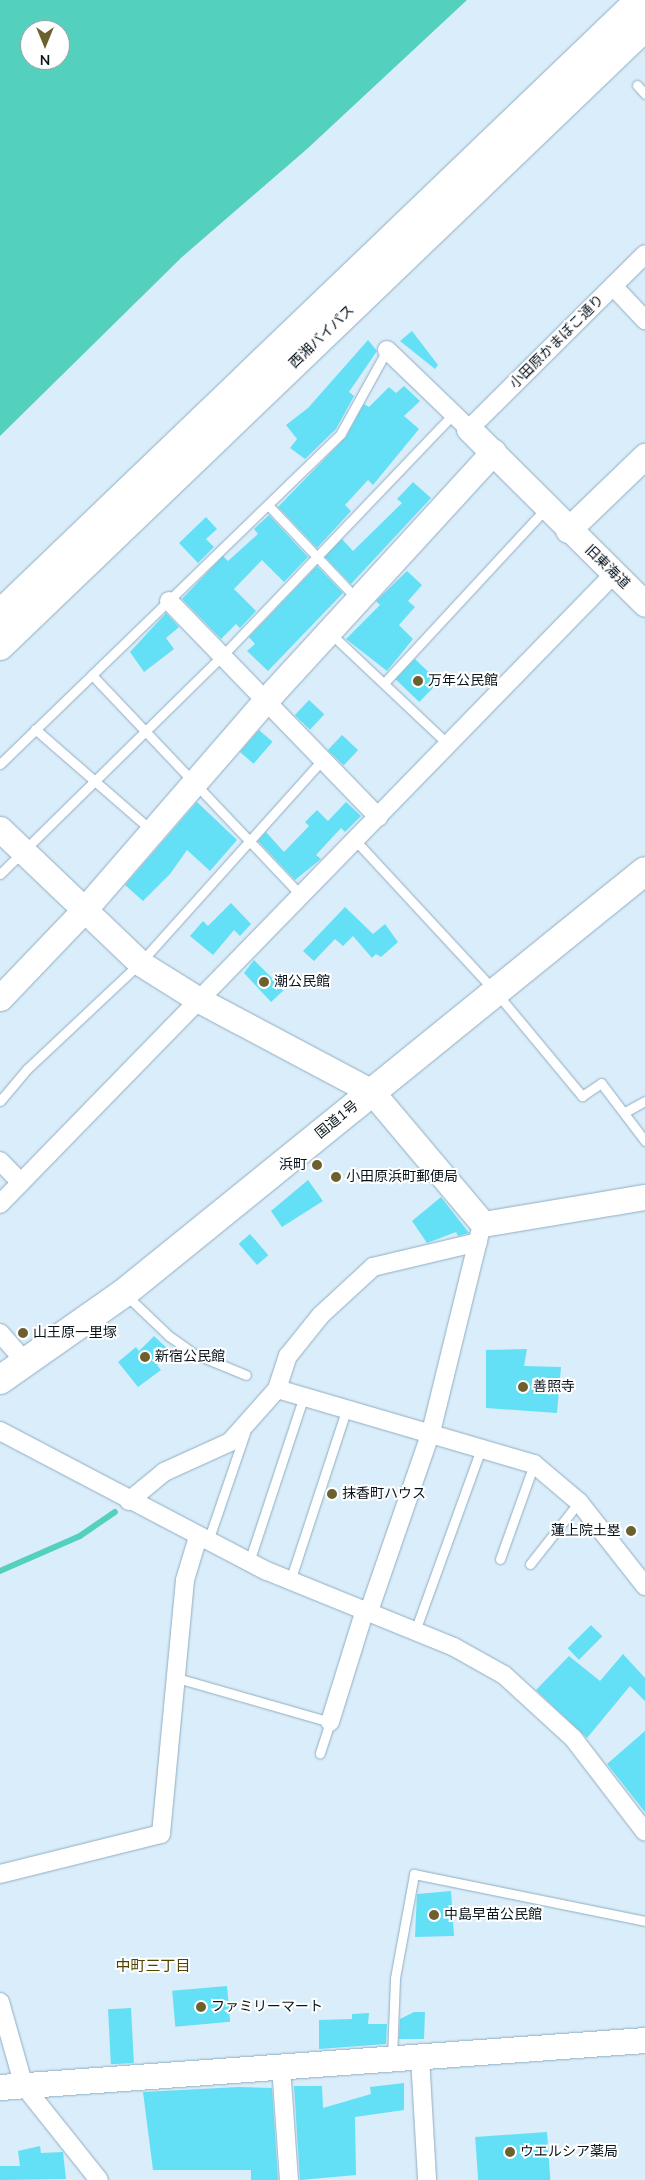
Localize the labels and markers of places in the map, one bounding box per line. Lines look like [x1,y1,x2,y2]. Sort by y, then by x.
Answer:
place label: 万年公民館 [428,673,498,689]
marker: 万年公民館 [412,675,424,687]
place label: 潮公民館 [274,974,330,990]
marker: 潮公民館 [258,976,270,988]
place label: 浜町 [279,1157,307,1173]
marker: 浜町 [311,1159,323,1171]
place label: 小田原浜町郵便局 [346,1169,458,1185]
marker: 小田原浜町郵便局 [330,1171,342,1183]
place label: 山王原一里塚 [33,1325,117,1341]
marker: 山王原一里塚 [17,1327,29,1339]
place label: 新宿公民館 [155,1349,225,1365]
marker: 新宿公民館 [139,1351,151,1363]
place label: 善照寺 [533,1379,575,1395]
marker: 善照寺 [517,1381,529,1393]
place label: 抹香町ハウス [342,1486,426,1502]
marker: 抹香町ハウス [326,1488,338,1500]
place label: 蓮上院土塁 [551,1523,621,1539]
marker: 蓮上院土塁 [625,1525,637,1537]
place label: 中島早苗公民館 [444,1907,542,1923]
marker: 中島早苗公民館 [428,1909,440,1921]
place label: ファミリーマート [211,1999,323,2015]
marker: ファミリーマート [195,2001,207,2013]
place label: ウエルシア薬局 [520,2144,618,2160]
marker: ウエルシア薬局 [504,2146,516,2158]

